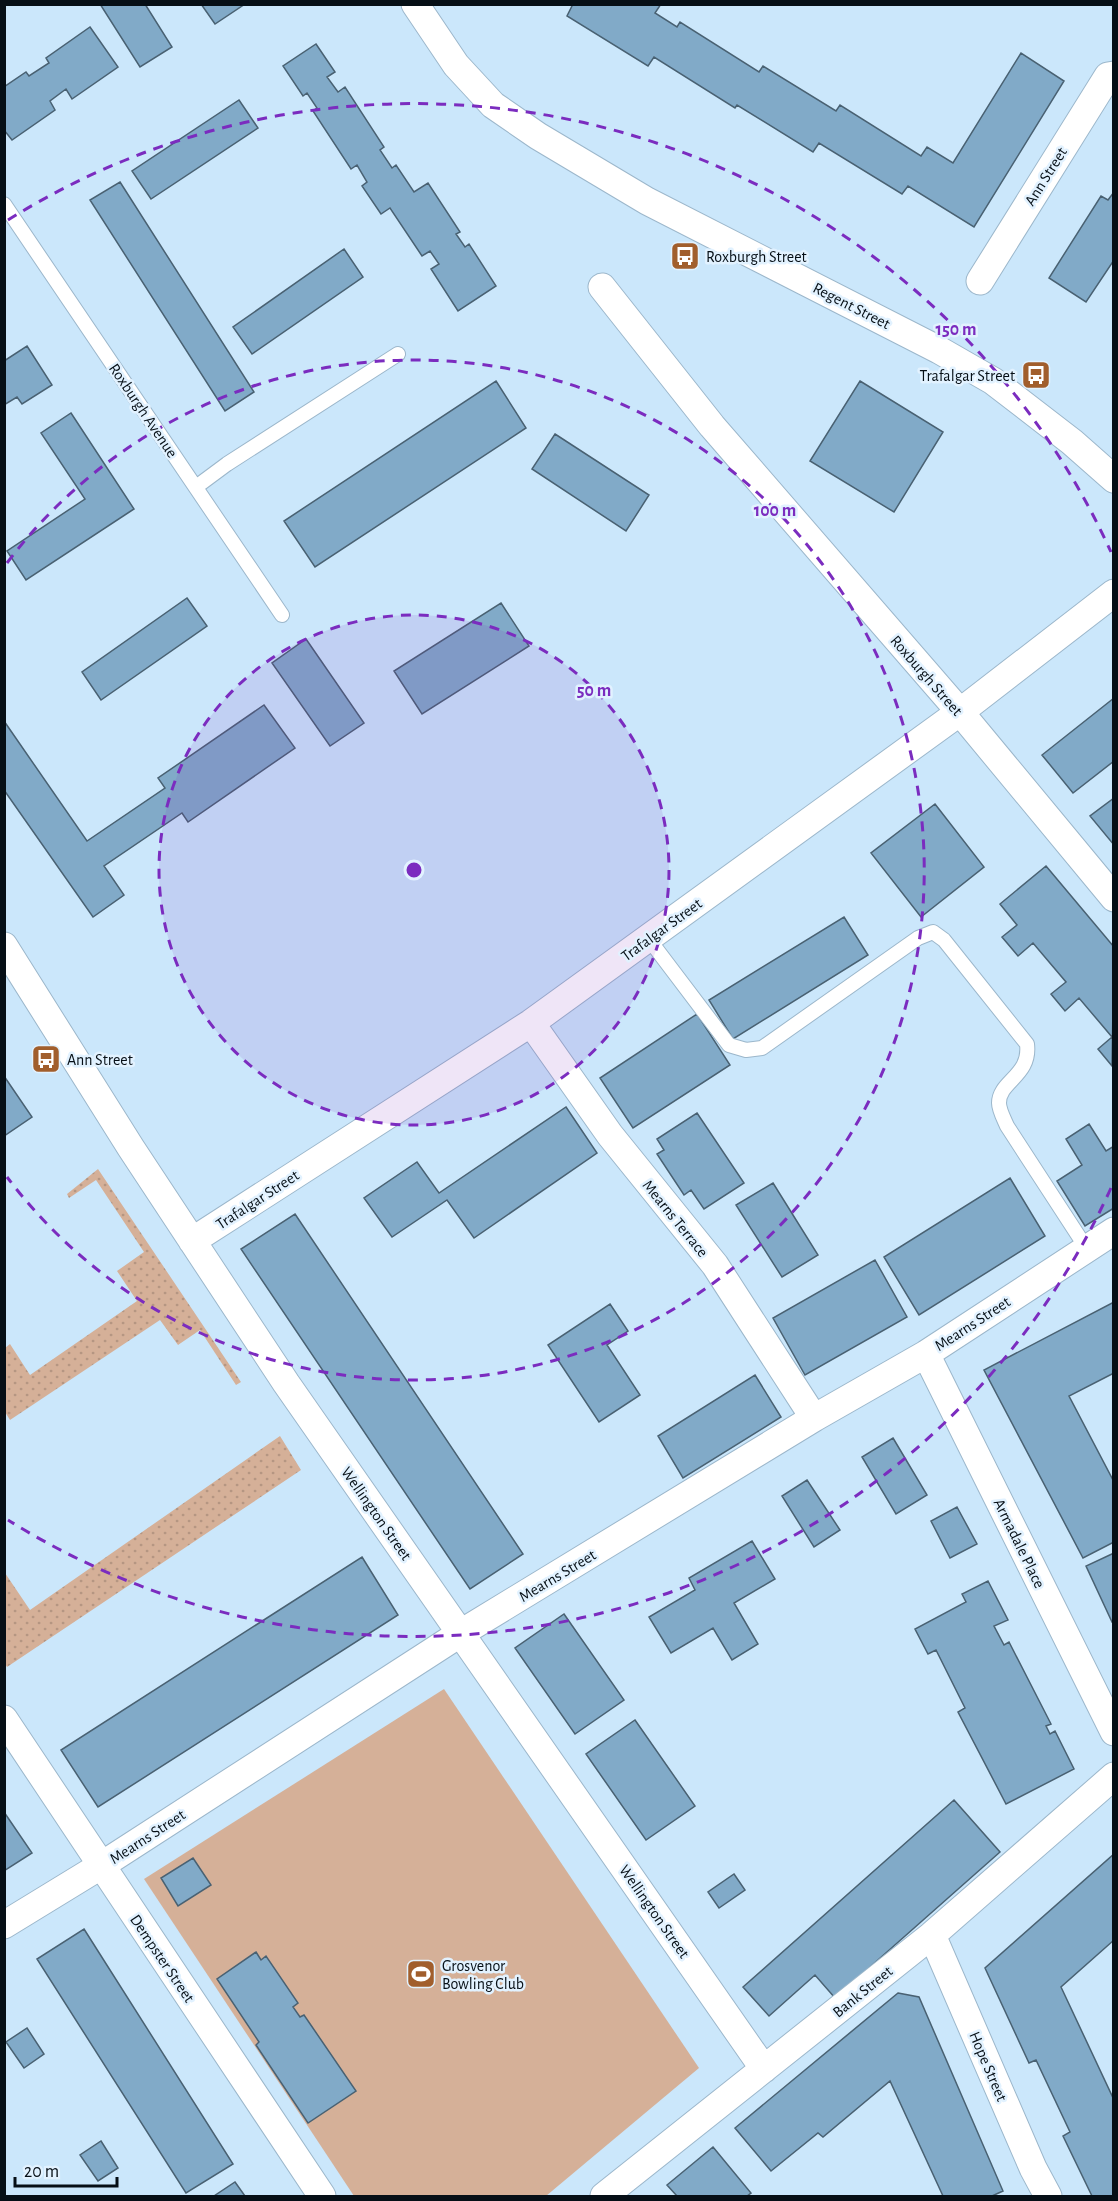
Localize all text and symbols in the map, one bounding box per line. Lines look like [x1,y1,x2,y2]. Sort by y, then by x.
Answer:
street label: Ann Street [1022,144,1070,209]
bus stop icon: Roxburgh Street [669,240,701,272]
place label: Roxburgh Street [706,249,807,265]
street label: Regent Street [810,280,893,332]
text: 150 m [936,321,976,339]
bus stop icon: Trafalgar Street [1020,359,1052,391]
street label: Roxburgh Avenue [106,361,180,460]
place label: Trafalgar Street [920,368,1015,384]
text: 100 m [754,502,796,520]
street label: Roxburgh Street [887,632,965,719]
text: 50 m [577,682,611,700]
centre of rings [404,860,424,880]
street label: Trafalgar Street [618,895,705,964]
bus stop icon: Ann Street [30,1043,62,1075]
place label: Ann Street [67,1052,133,1068]
street label: Trafalgar Street [213,1167,302,1233]
street label: Mearns Terrace [639,1177,711,1260]
street label: Mearns Street [932,1294,1013,1354]
street label: Wellington Street [338,1464,414,1563]
street label: Armadale Place [991,1496,1048,1591]
street label: Mearns Street [516,1547,599,1605]
street label: Mearns Street [107,1807,188,1867]
street label: Wellington Street [616,1862,692,1961]
street label: Dempster Street [127,1912,197,2005]
sports icon: Grosvenor Bowling Club [405,1958,437,1990]
place label: Grosvenor Bowling Club [442,1958,524,1992]
street label: Bank Street [830,1963,896,2021]
street label: Hope Street [966,2029,1010,2104]
scale bar [15,2150,117,2188]
text: 20 m [24,2163,59,2181]

